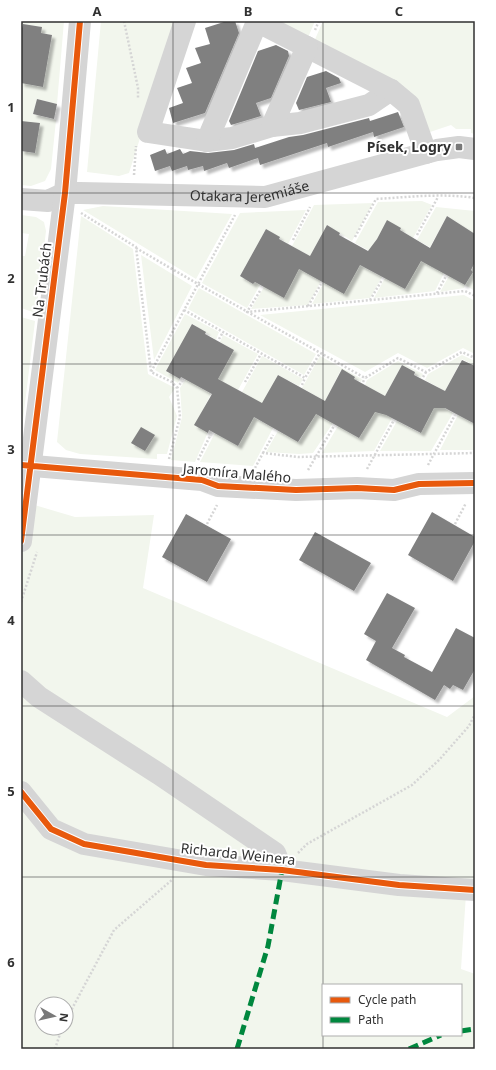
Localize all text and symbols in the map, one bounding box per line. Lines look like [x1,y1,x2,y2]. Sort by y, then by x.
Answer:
text: A [93,2,102,20]
text: B [244,2,252,20]
text: C [395,2,403,20]
text: 1 [7,98,15,116]
place label: Písek, Logry [367,137,451,156]
marker: Písek, Logry [454,142,464,152]
street label: Otakara Jeremiáše [190,175,311,206]
street label: Na Trubách [27,241,56,319]
text: 2 [7,269,15,287]
text: 3 [7,440,15,458]
street label: Jaromíra Malého [180,458,292,487]
text: 4 [7,611,15,629]
text: 5 [7,782,15,800]
street label: Richarda Weinera [180,838,296,869]
text: 6 [7,953,15,971]
legend [322,984,462,1036]
text: Cycle path [358,991,416,1008]
north arrow [34,996,74,1036]
text: Path [358,1011,384,1028]
text: N [56,1012,72,1023]

